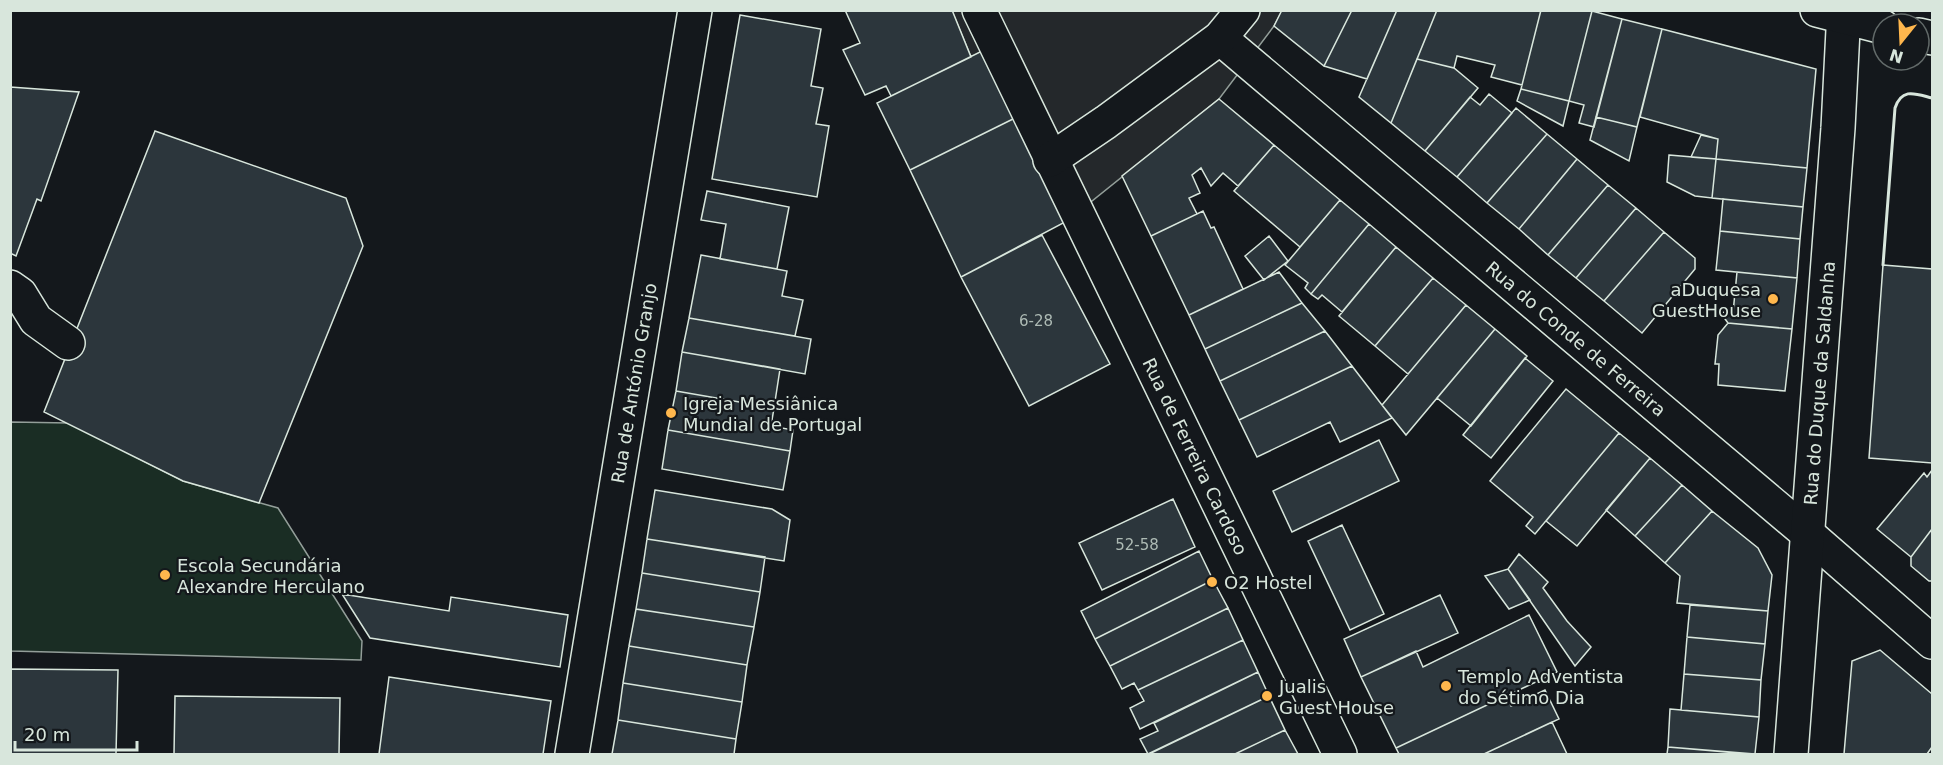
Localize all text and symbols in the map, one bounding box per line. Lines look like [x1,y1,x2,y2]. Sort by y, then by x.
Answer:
north arrow [1871,12,1931,72]
text: N [1887,45,1906,67]
street label: Rua do Conde de Ferreira [1482,257,1670,420]
street label: Rua do Duque da Saldanha [1799,260,1838,506]
place label: aDuquesa GuestHouse [1652,279,1761,321]
street label: Rua de António Granjo [606,281,660,485]
marker: aDuquesa GuestHouse [1766,292,1780,306]
house number: 6-28 [1019,312,1053,330]
street label: Rua de Ferreira Cardoso [1139,354,1252,558]
place label: Igreja Messiânica Mundial de Portugal [683,393,862,435]
marker: Igreja Messiânica Mundial de Portugal [664,406,678,420]
house number: 52-58 [1115,536,1159,554]
place label: Escola Secundária Alexandre Herculano [177,555,365,597]
marker: Escola Secundária Alexandre Herculano [158,568,172,582]
place label: O2 Hostel [1224,572,1312,593]
marker: O2 Hostel [1205,575,1219,589]
place label: Templo Adventista do Sétimo Dia [1457,666,1624,708]
place label: Jualis Guest House [1278,676,1394,718]
marker: Templo Adventista do Sétimo Dia [1439,679,1453,693]
marker: Jualis Guest House [1260,689,1274,703]
scale bar [15,714,136,752]
text: 20 m [24,724,70,745]

